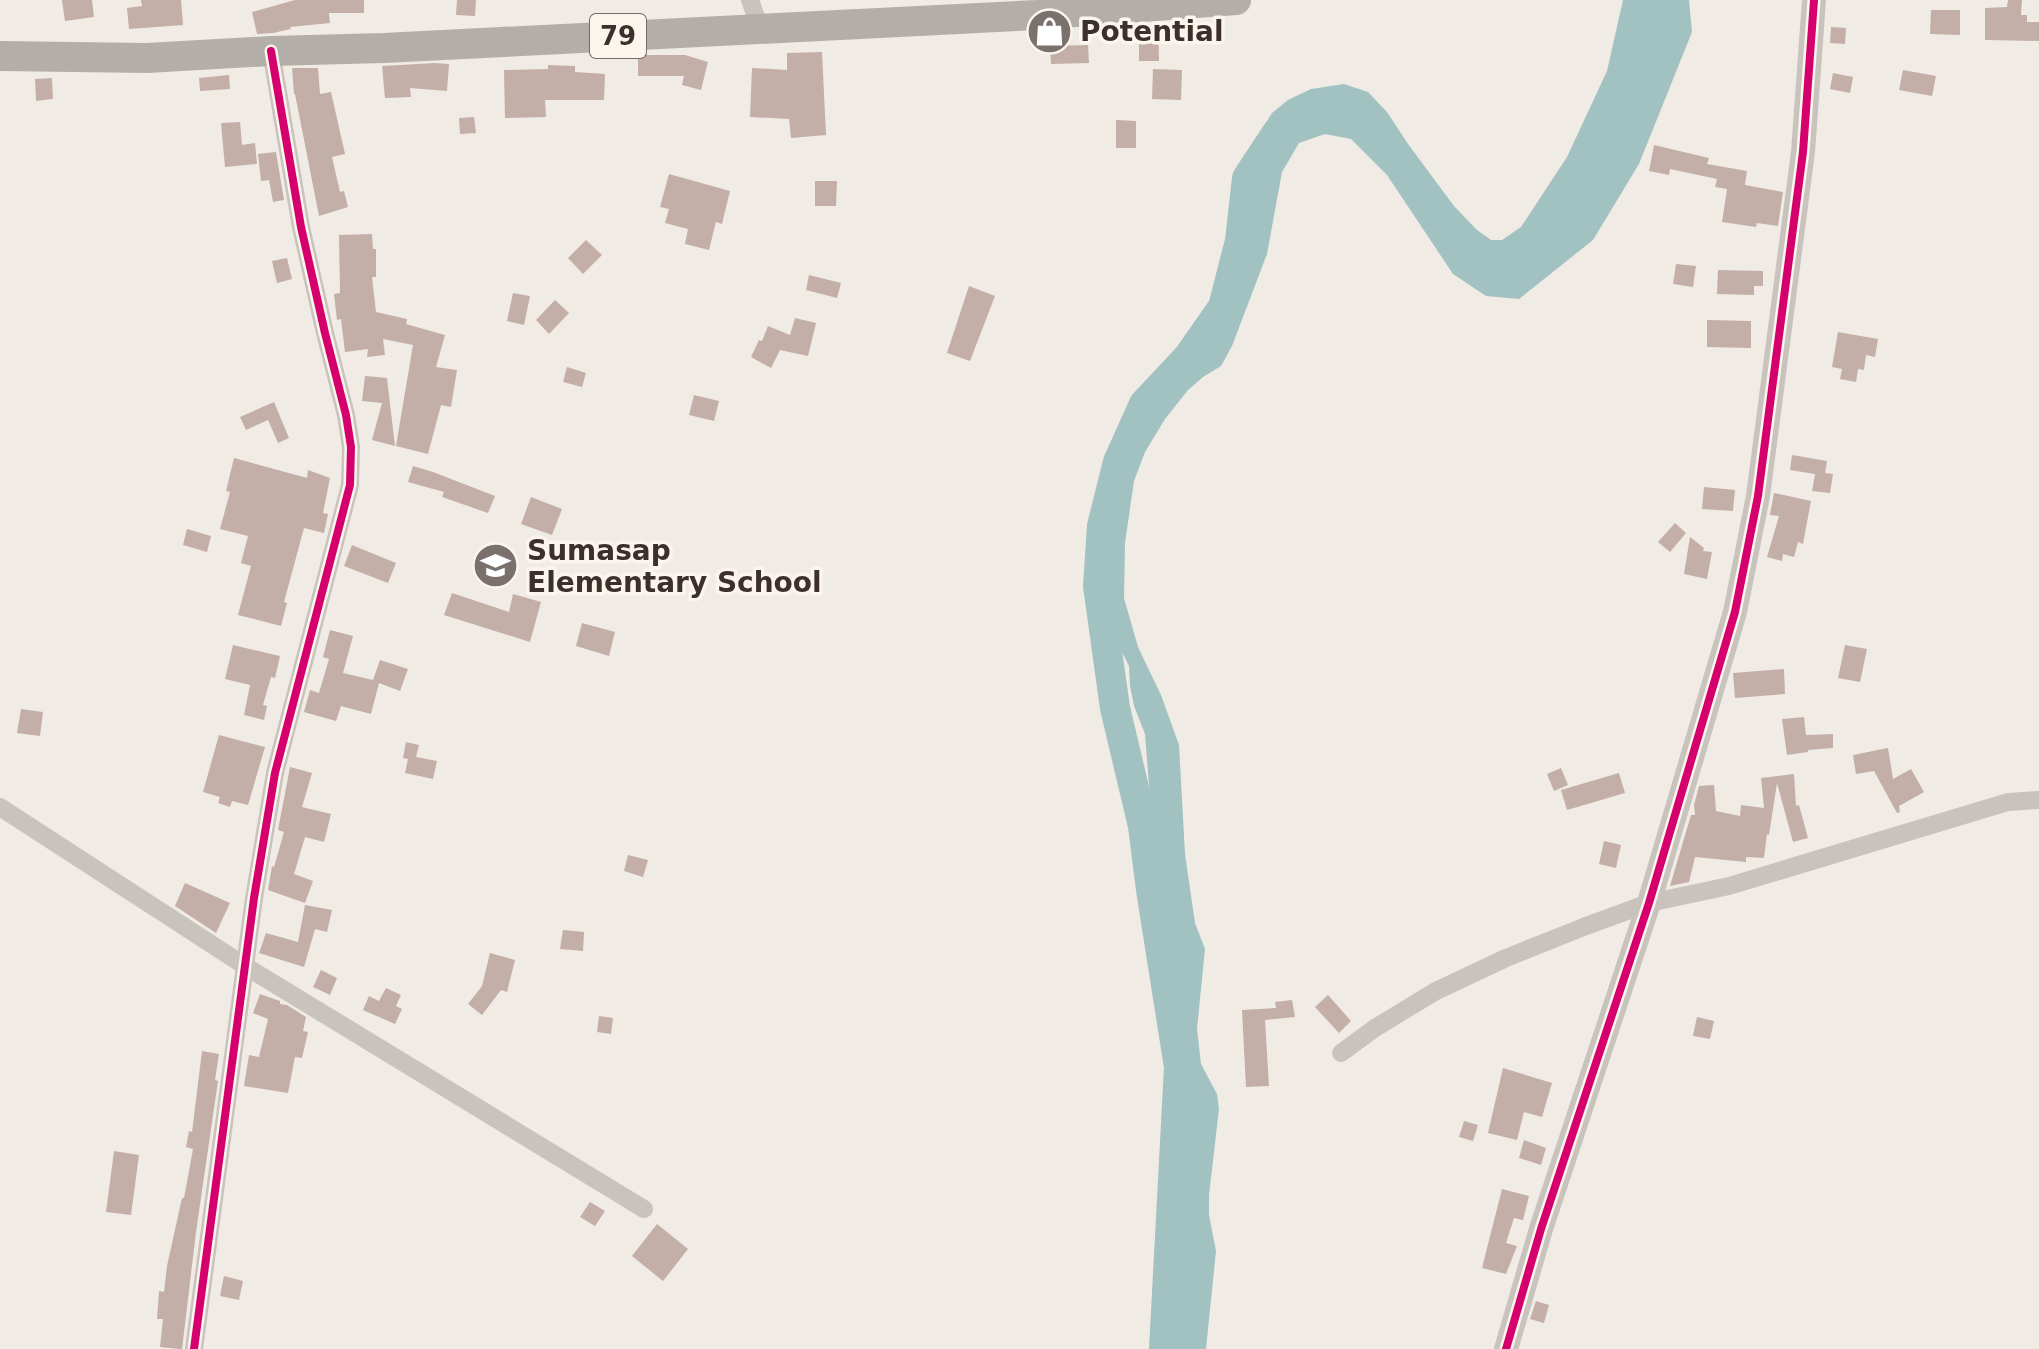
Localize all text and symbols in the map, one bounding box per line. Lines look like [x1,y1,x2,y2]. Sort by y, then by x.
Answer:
shop icon: Potential [1025,7,1073,55]
road number: 79 [590,14,646,58]
place label: Potential [1080,15,1224,48]
place label: Sumasap Elementary School [527,534,822,599]
school or university icon: Sumasap Elementary School [472,542,520,590]

